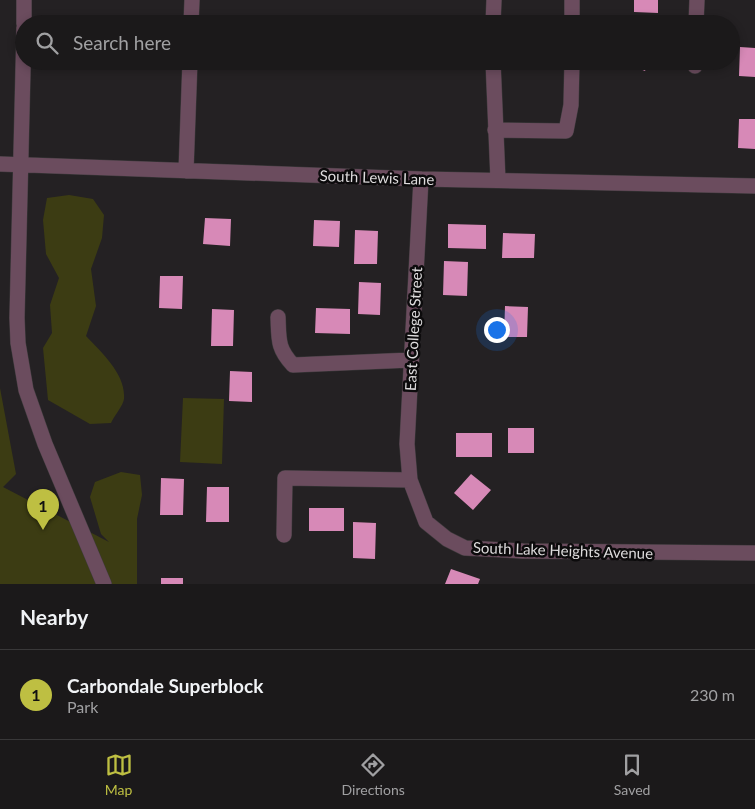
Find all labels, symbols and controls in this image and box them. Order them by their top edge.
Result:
search box [15,15,740,70]
icon: search [33,29,61,57]
text: Search here [73,31,171,54]
street label: South Lewis Lane [319,166,435,188]
street label: East College Street [401,266,425,391]
your location [484,317,510,343]
pin: 1 [27,489,59,530]
street label: South Lake Heights Avenue [473,538,653,562]
text: Nearby [20,604,88,629]
text: Carbondale Superblock [67,674,263,697]
text: 1 [31,685,41,704]
text: 230 m [690,685,735,704]
text: Park [67,697,98,716]
tab: Map [105,751,133,798]
tab: Directions [342,751,405,798]
tab: Saved [614,751,650,798]

